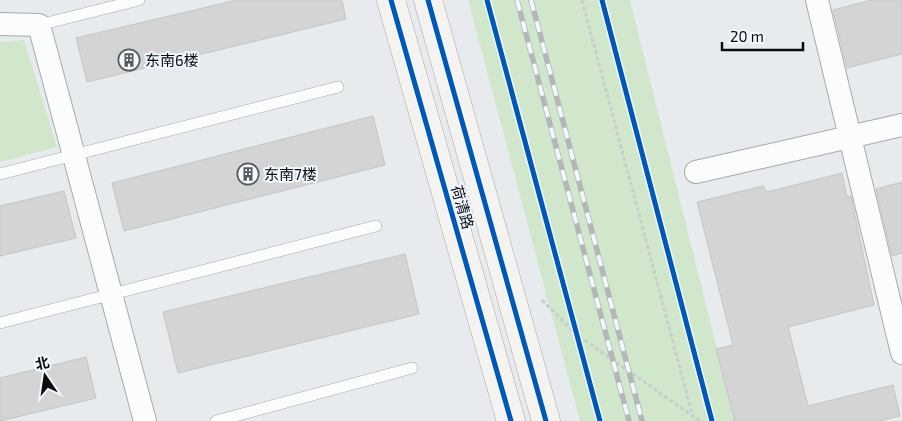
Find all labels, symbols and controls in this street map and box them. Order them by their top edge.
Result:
scale bar [722,20,803,52]
text: 20 m [730,27,764,45]
building icon: 东南6楼 [117,48,141,72]
place label: 东南6楼 [145,51,199,69]
building icon: 东南7楼 [236,162,260,186]
place label: 东南7楼 [264,165,317,183]
street label: 荷清路 [448,183,478,231]
north arrow [20,351,70,401]
text: 北 [33,353,51,373]

